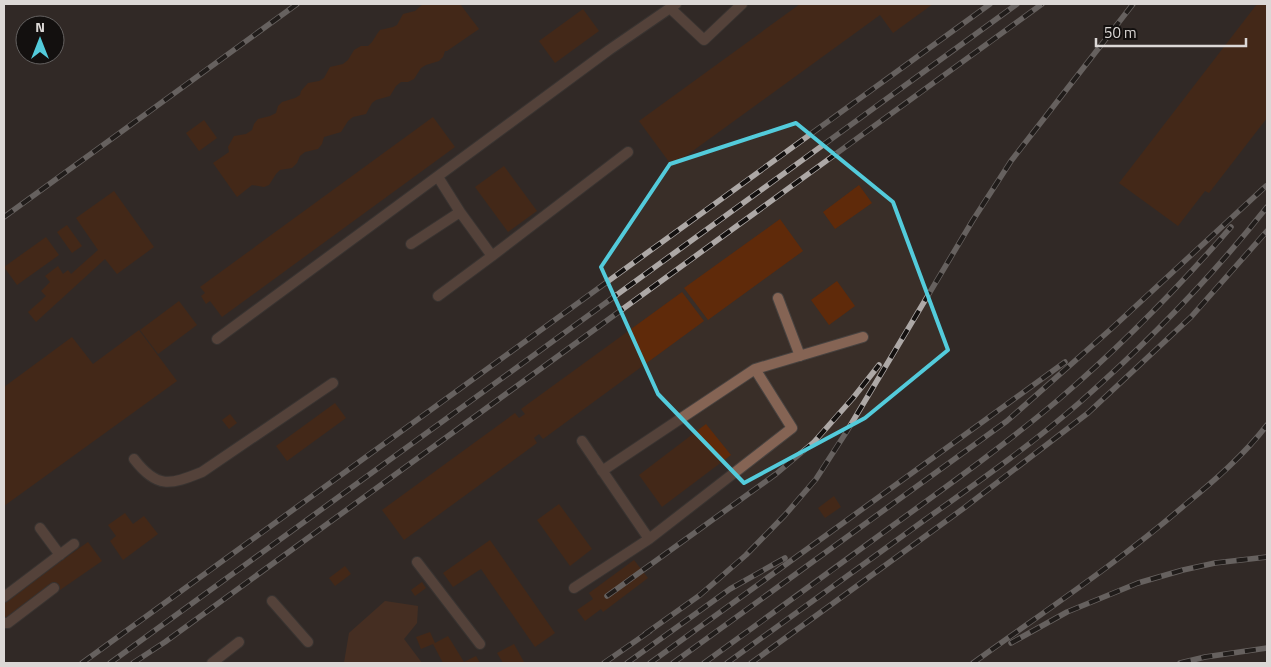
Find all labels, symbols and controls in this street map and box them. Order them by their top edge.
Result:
north arrow [15,15,65,65]
scale bar [1096,15,1246,47]
text: N [35,16,45,37]
text: 50 m [1104,21,1137,44]

